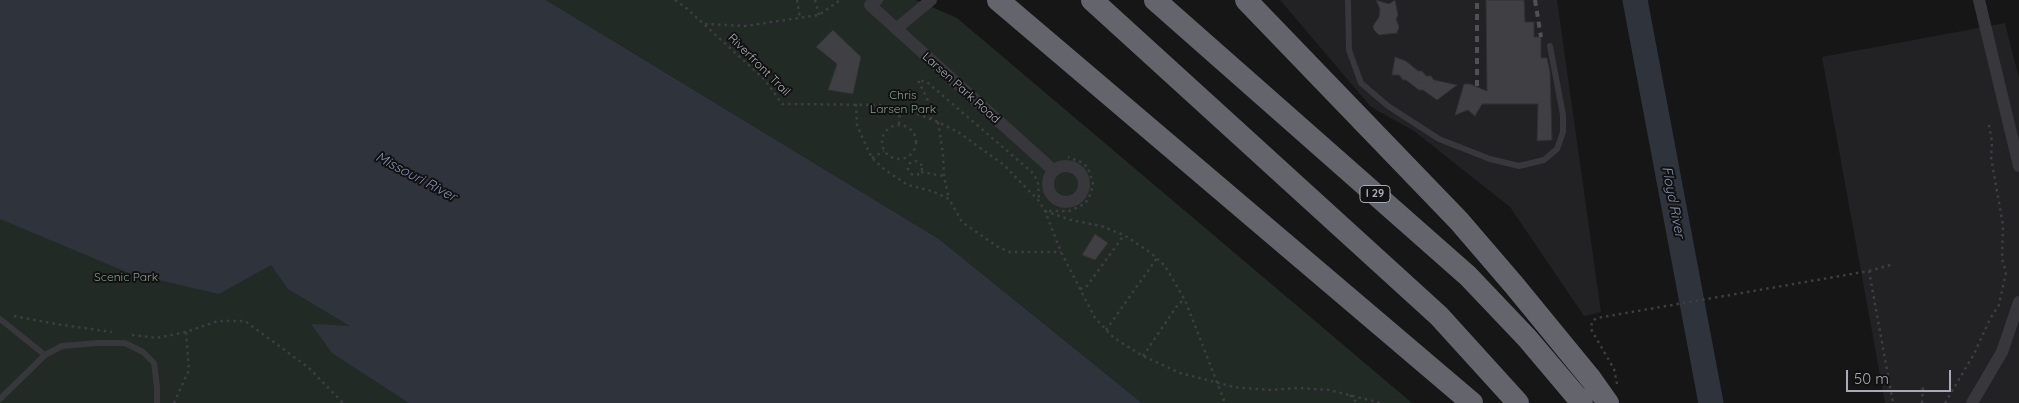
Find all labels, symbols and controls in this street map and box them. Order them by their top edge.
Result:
street label: Riverfront Trail [725,31,793,99]
street label: Larsen Park Road [919,49,1003,127]
park label: Chris Larsen Park [870,88,936,116]
water label: Missouri River [373,149,459,205]
water label: Floyd River [1658,165,1688,239]
road number: I 29 [1360,185,1390,202]
park label: Scenic Park [94,270,158,284]
scale bar [1849,360,1954,392]
text: 50 m [1854,369,1889,388]

